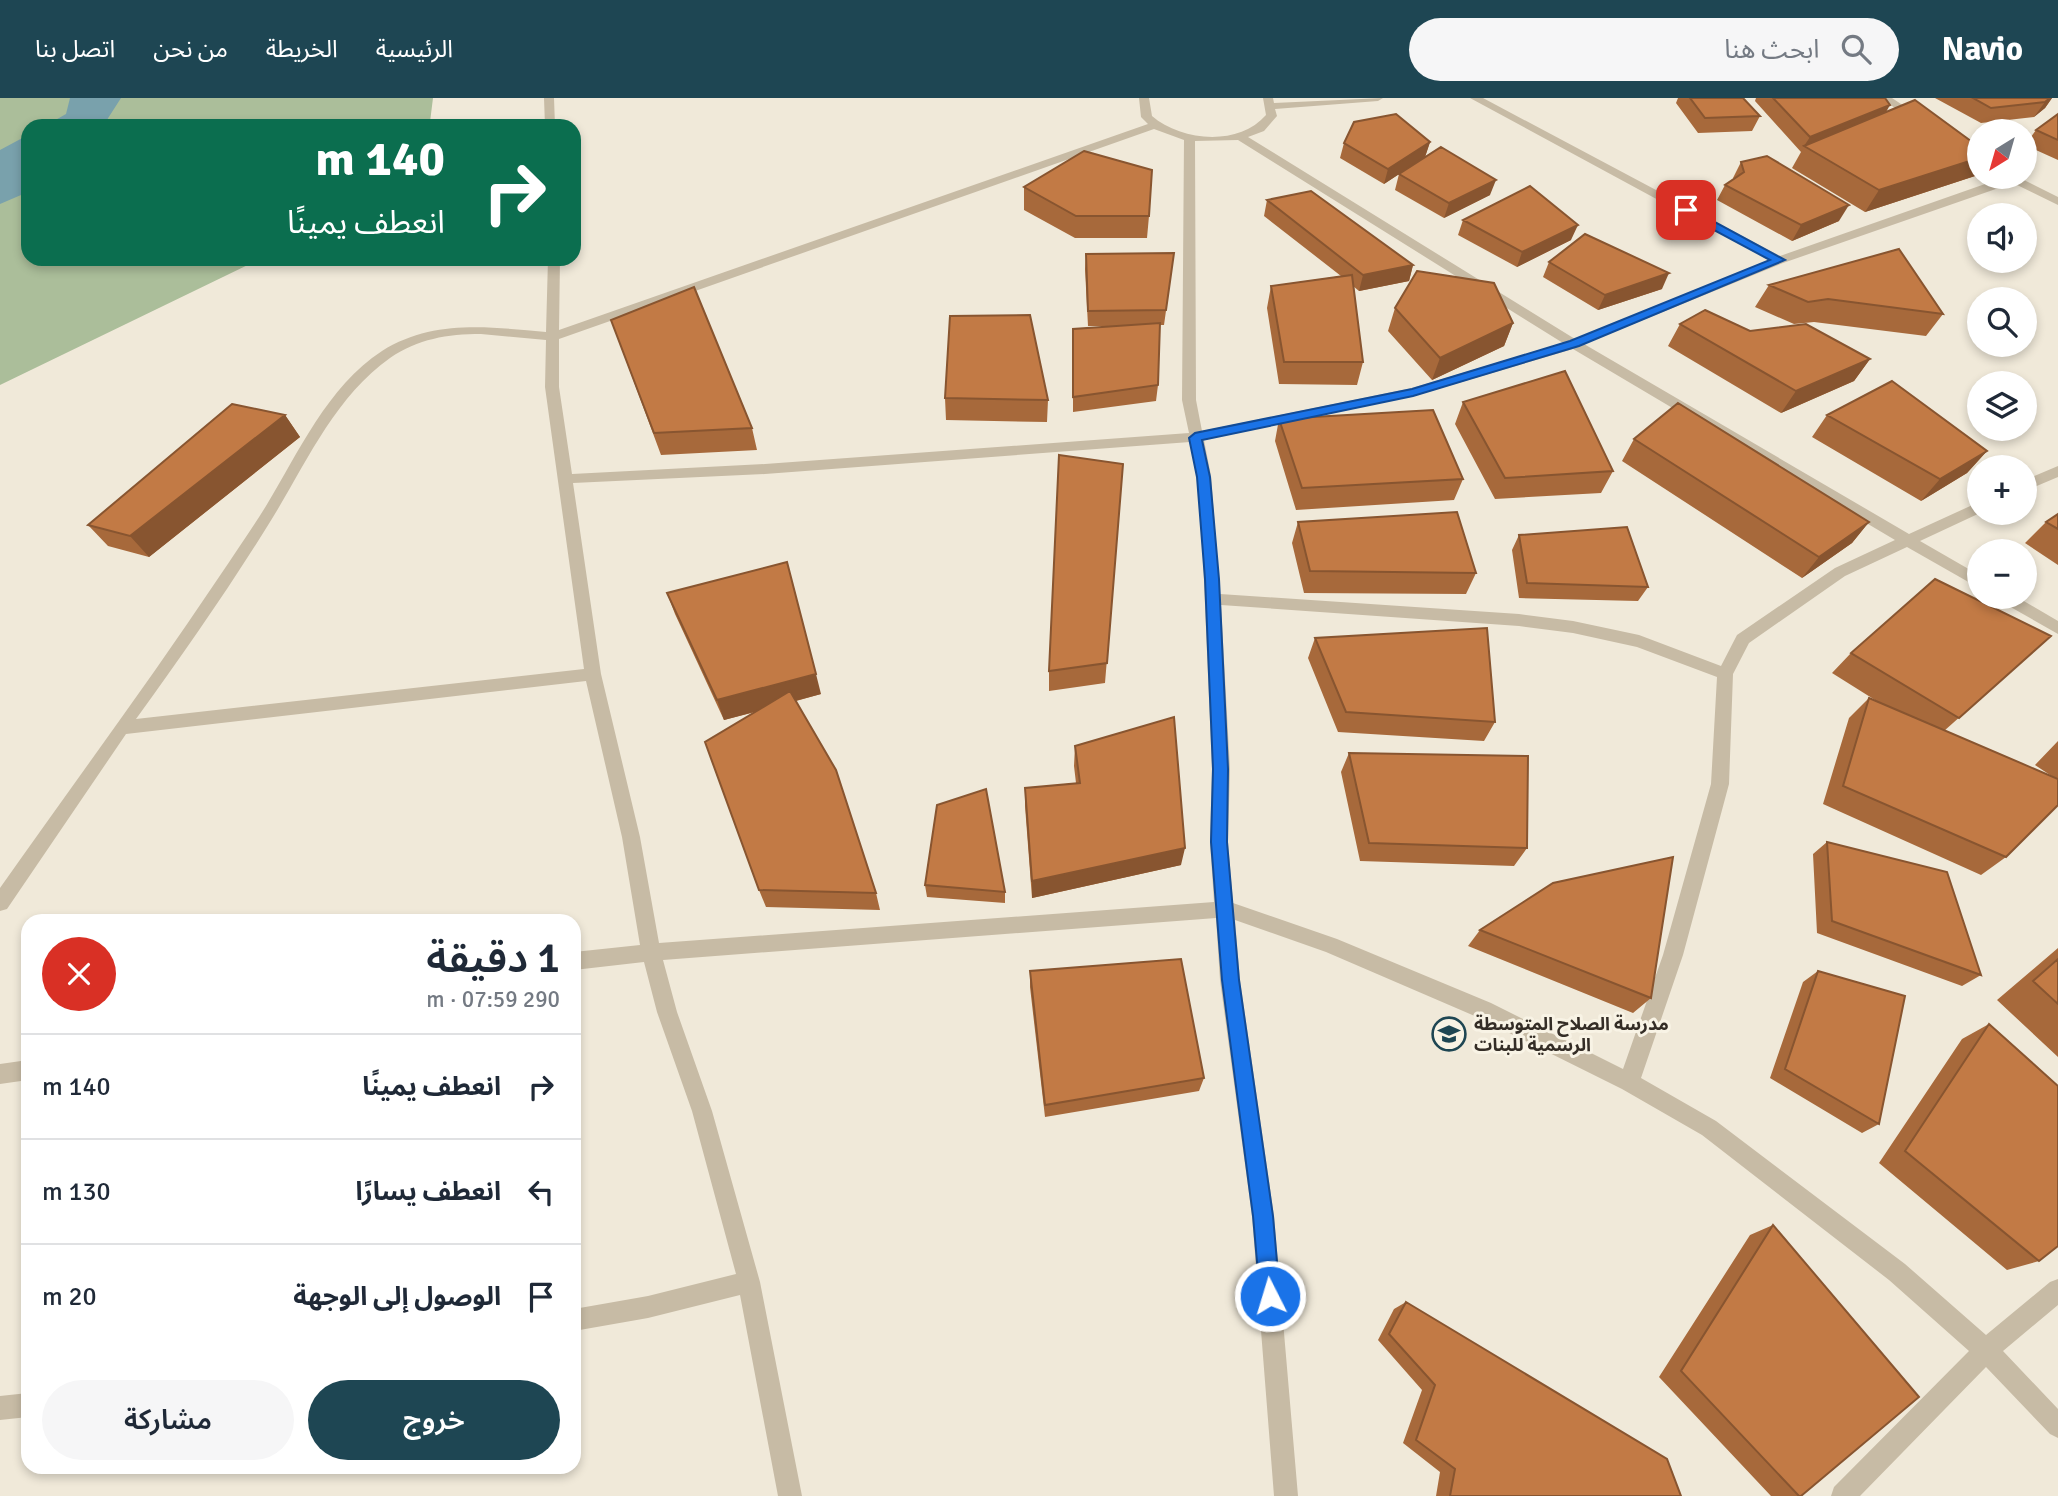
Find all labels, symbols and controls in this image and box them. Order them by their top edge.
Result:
search box [1409,18,1899,81]
text: Navio [1941,29,2023,70]
icon: search [1837,30,1875,68]
text: اتصل بنا [35,34,115,64]
text: من نحن [153,34,228,64]
text: الخريطة [266,34,338,64]
text: الرئيسية [376,34,453,64]
text: ابحث هنا [1724,34,1819,66]
north arrow [1967,119,2037,189]
map controls [1967,119,2037,609]
text: 140 m [315,129,445,189]
icon: right [469,147,560,238]
pin [1656,180,1716,240]
icon: arrive [1667,191,1705,229]
text: انعطف يمينًا [287,203,445,242]
button: sound [1967,203,2037,273]
button: search [1967,287,2037,357]
button: layers [1967,371,2037,441]
button: + [1967,455,2037,525]
button: − [1967,539,2037,609]
text: 1 دقيقة [426,933,560,984]
button: close [42,937,116,1011]
text: 290 m · 07:59 [426,985,560,1014]
place label: مدرسة الصلاح المتوسطة الرسمية للبنات [1474,1013,1669,1056]
school or university icon: مدرسة الصلاح المتوسطة الرسمية للبنات [1430,1015,1468,1053]
icon: right [522,1068,560,1106]
text: 140 m [42,1071,111,1103]
text: انعطف يمينًا [362,1071,501,1103]
icon: left [522,1173,560,1211]
text: 130 m [42,1176,111,1208]
text: انعطف يسارًا [356,1176,501,1208]
position arrow [1233,1259,1307,1333]
icon: arrive [522,1278,560,1316]
text: 20 m [42,1281,97,1313]
text: الوصول إلى الوجهة [293,1281,501,1313]
button: مشاركة [42,1380,294,1460]
button: خروج [308,1380,560,1460]

